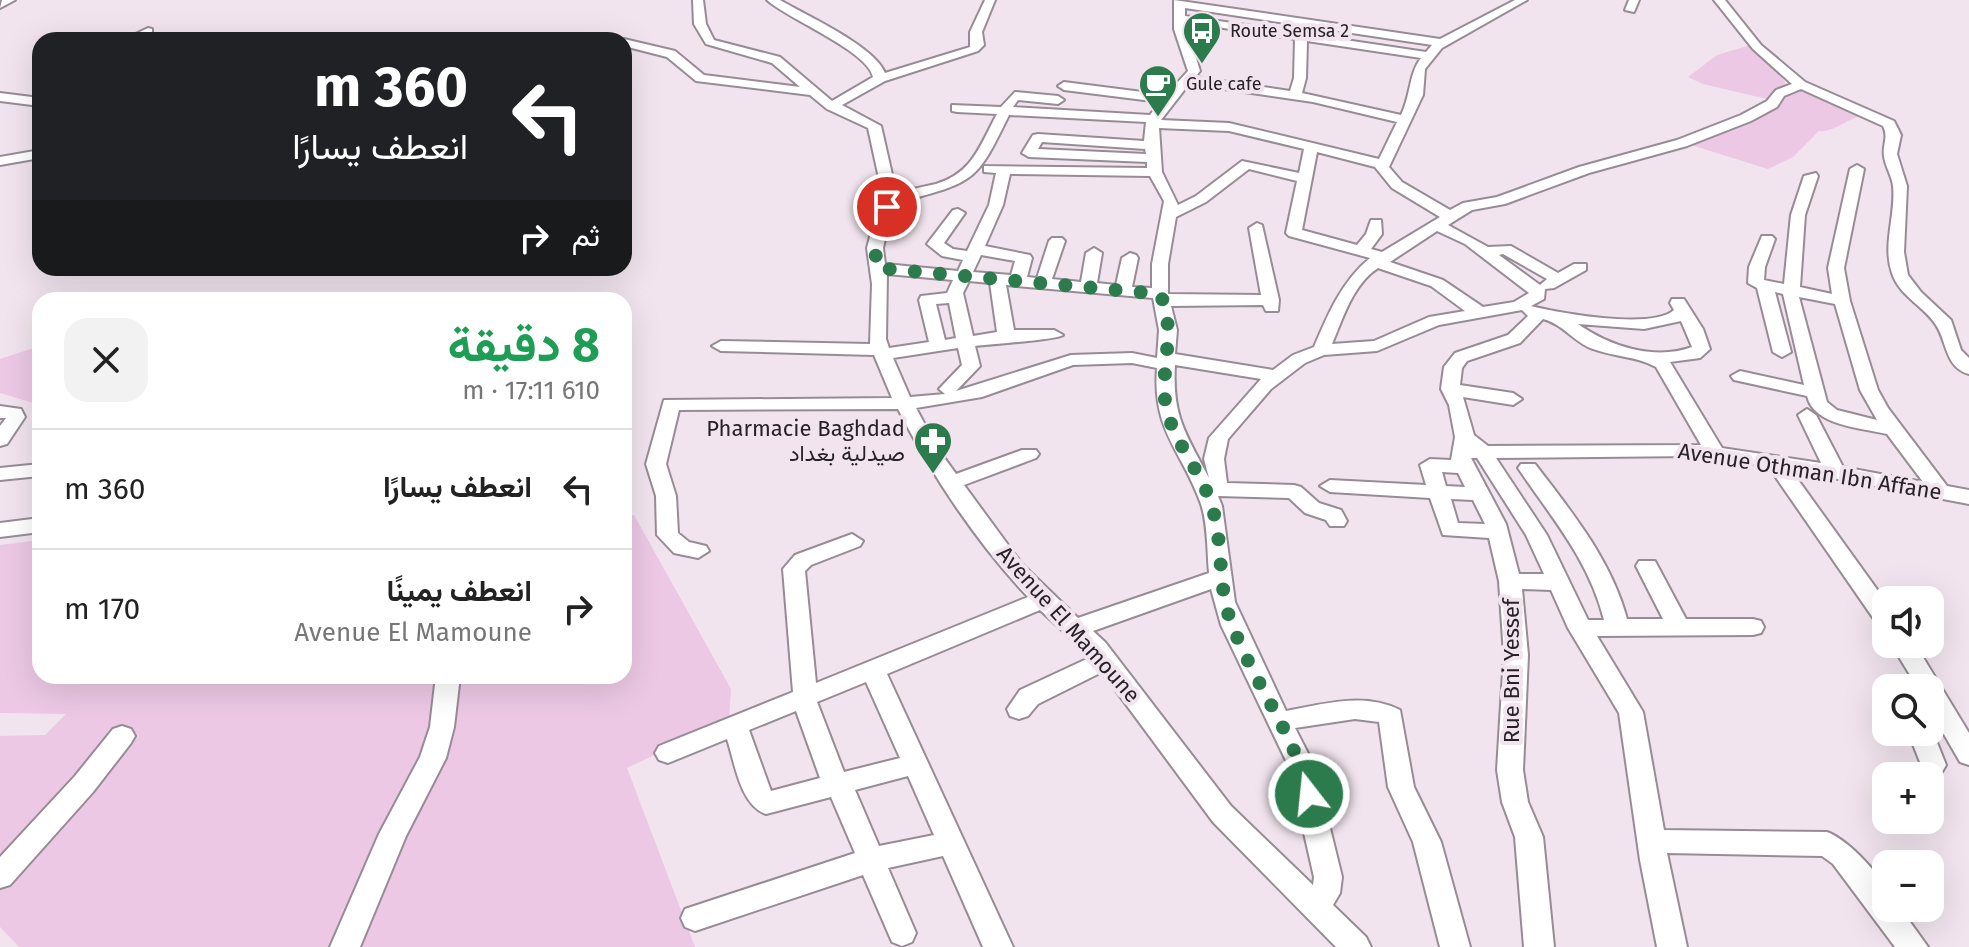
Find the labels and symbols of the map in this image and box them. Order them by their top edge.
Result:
bus stop icon: Route Semsa 2 [1181,10,1223,65]
place label: Route Semsa 2 [1230,20,1349,42]
cafe icon: Gule cafe [1137,63,1179,118]
place label: Gule cafe [1186,73,1261,95]
pin [853,173,921,241]
place label: Pharmacie Baghdad صيدلية بغداد [706,415,905,467]
pharmacy icon: Pharmacie Baghdad صيدلية بغداد [912,420,954,475]
street label: Avenue Othman Ibn Affane [1676,437,1944,506]
street label: Avenue El Mamoune [991,541,1146,708]
street label: Rue Bni Yessef [1498,597,1525,743]
position arrow [1267,752,1351,836]

